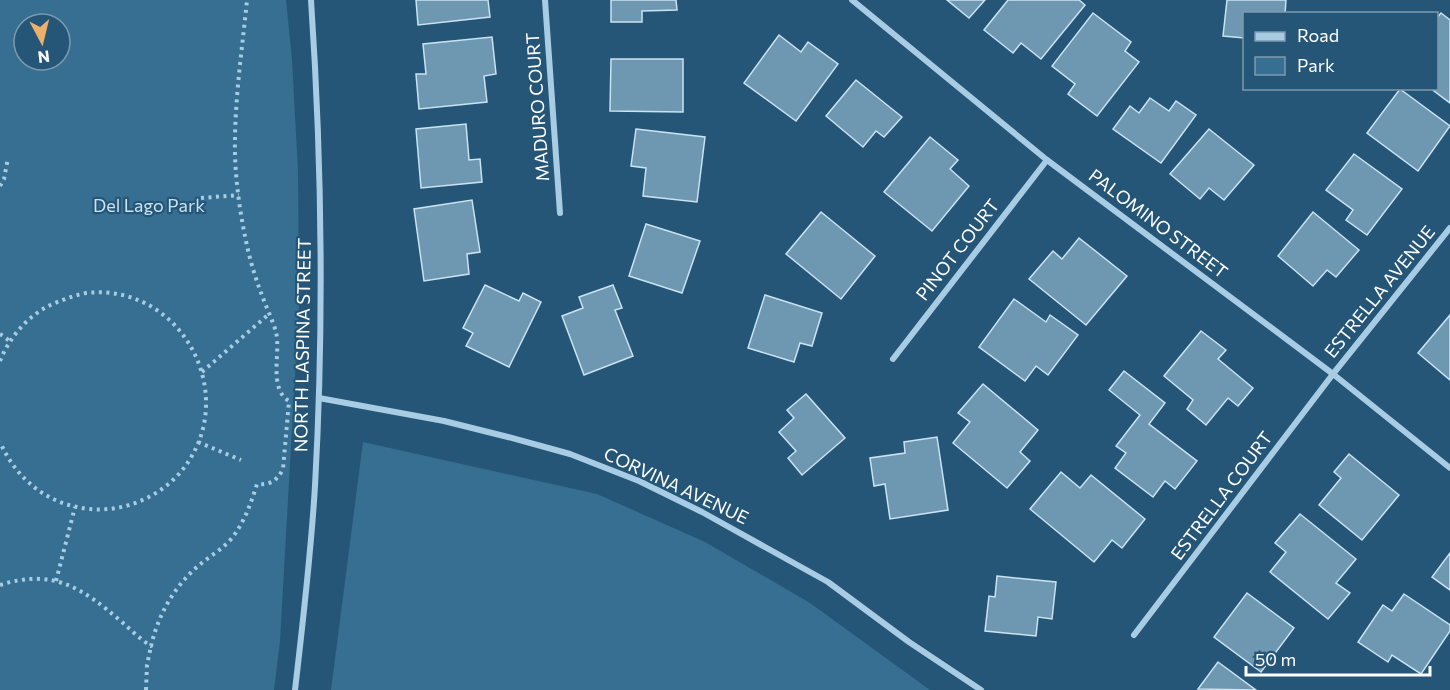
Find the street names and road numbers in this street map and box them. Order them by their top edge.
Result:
street label: MADURO COURT [521,32,553,182]
street label: PALOMINO STREET [1085,164,1232,283]
street label: PINOT COURT [911,194,1004,304]
street label: ESTRELLA AVENUE [1319,221,1439,362]
street label: NORTH LASPINA STREET [289,238,315,452]
street label: ESTRELLA COURT [1166,427,1277,564]
street label: CORVINA AVENUE [601,442,752,528]

